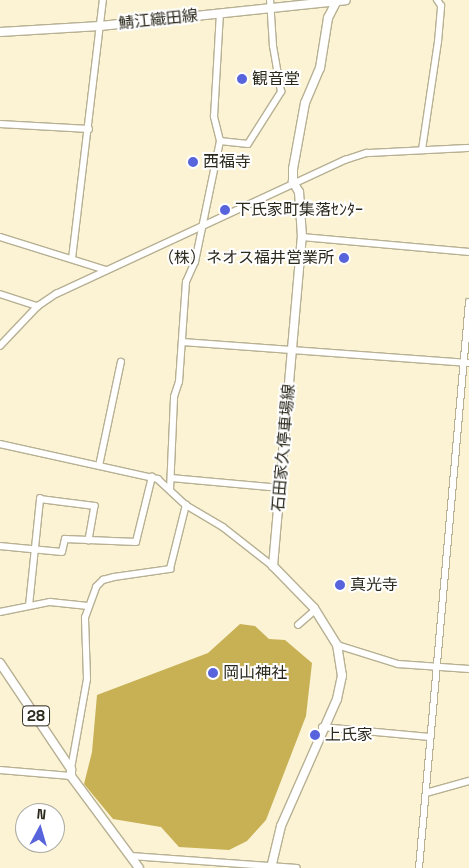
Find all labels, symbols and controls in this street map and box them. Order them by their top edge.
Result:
street label: 鯖江織田線 [117,6,199,34]
place label: 観音堂 [252,69,300,89]
marker: 観音堂 [236,73,248,85]
place label: 西福寺 [203,152,251,172]
marker: 西福寺 [187,156,199,168]
place label: 下氏家町集落ｾﾝﾀｰ [235,200,363,220]
marker: 下氏家町集落ｾﾝﾀｰ [219,204,231,216]
place label: （株）ネオス福井営業所 [158,248,334,268]
marker: （株）ネオス福井営業所 [338,252,350,264]
street label: 石田家久停車場線 [269,383,299,513]
place label: 真光寺 [350,575,398,595]
marker: 真光寺 [334,579,346,591]
place label: 岡山神社 [223,663,287,683]
marker: 岡山神社 [207,667,219,679]
road number: 28 [21,704,51,728]
place label: 上氏家 [325,725,373,745]
marker: 上氏家 [309,729,321,741]
north arrow [15,803,65,853]
text: N [36,805,47,824]

